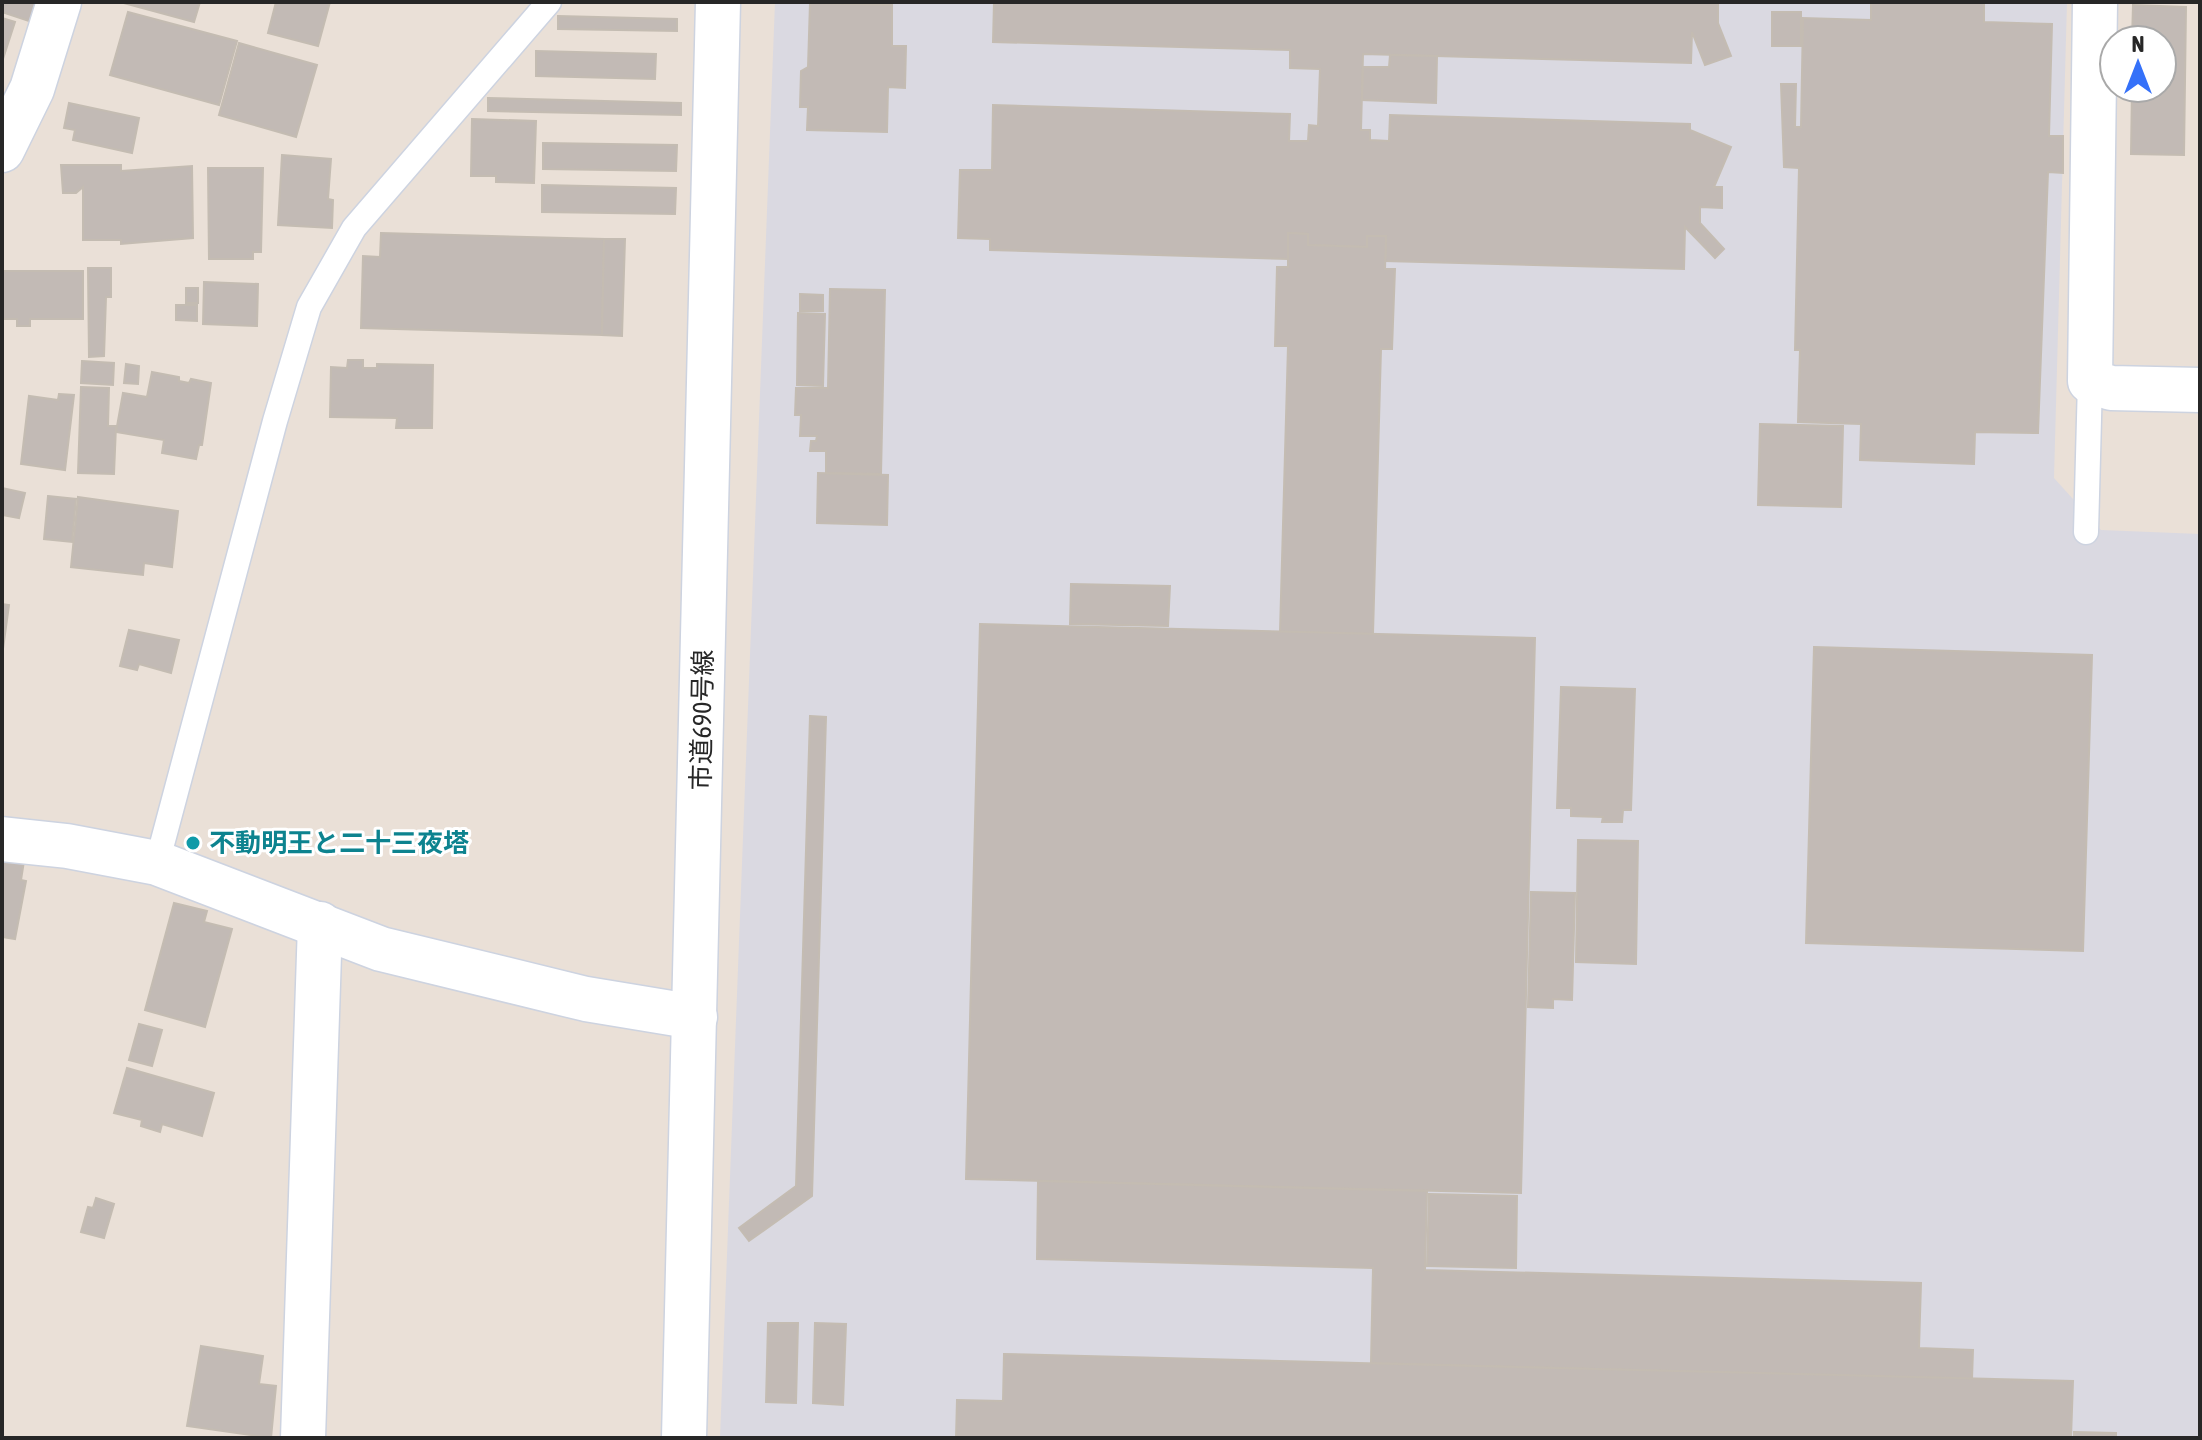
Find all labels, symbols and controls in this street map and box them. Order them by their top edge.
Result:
north arrow [2098,24,2178,104]
text: N [2132,31,2144,57]
street label: 市道690号線 [686,649,718,791]
place label: 不動明王と二十三夜塔 [209,828,469,858]
marker: 不動明王と二十三夜塔 [184,834,202,852]

